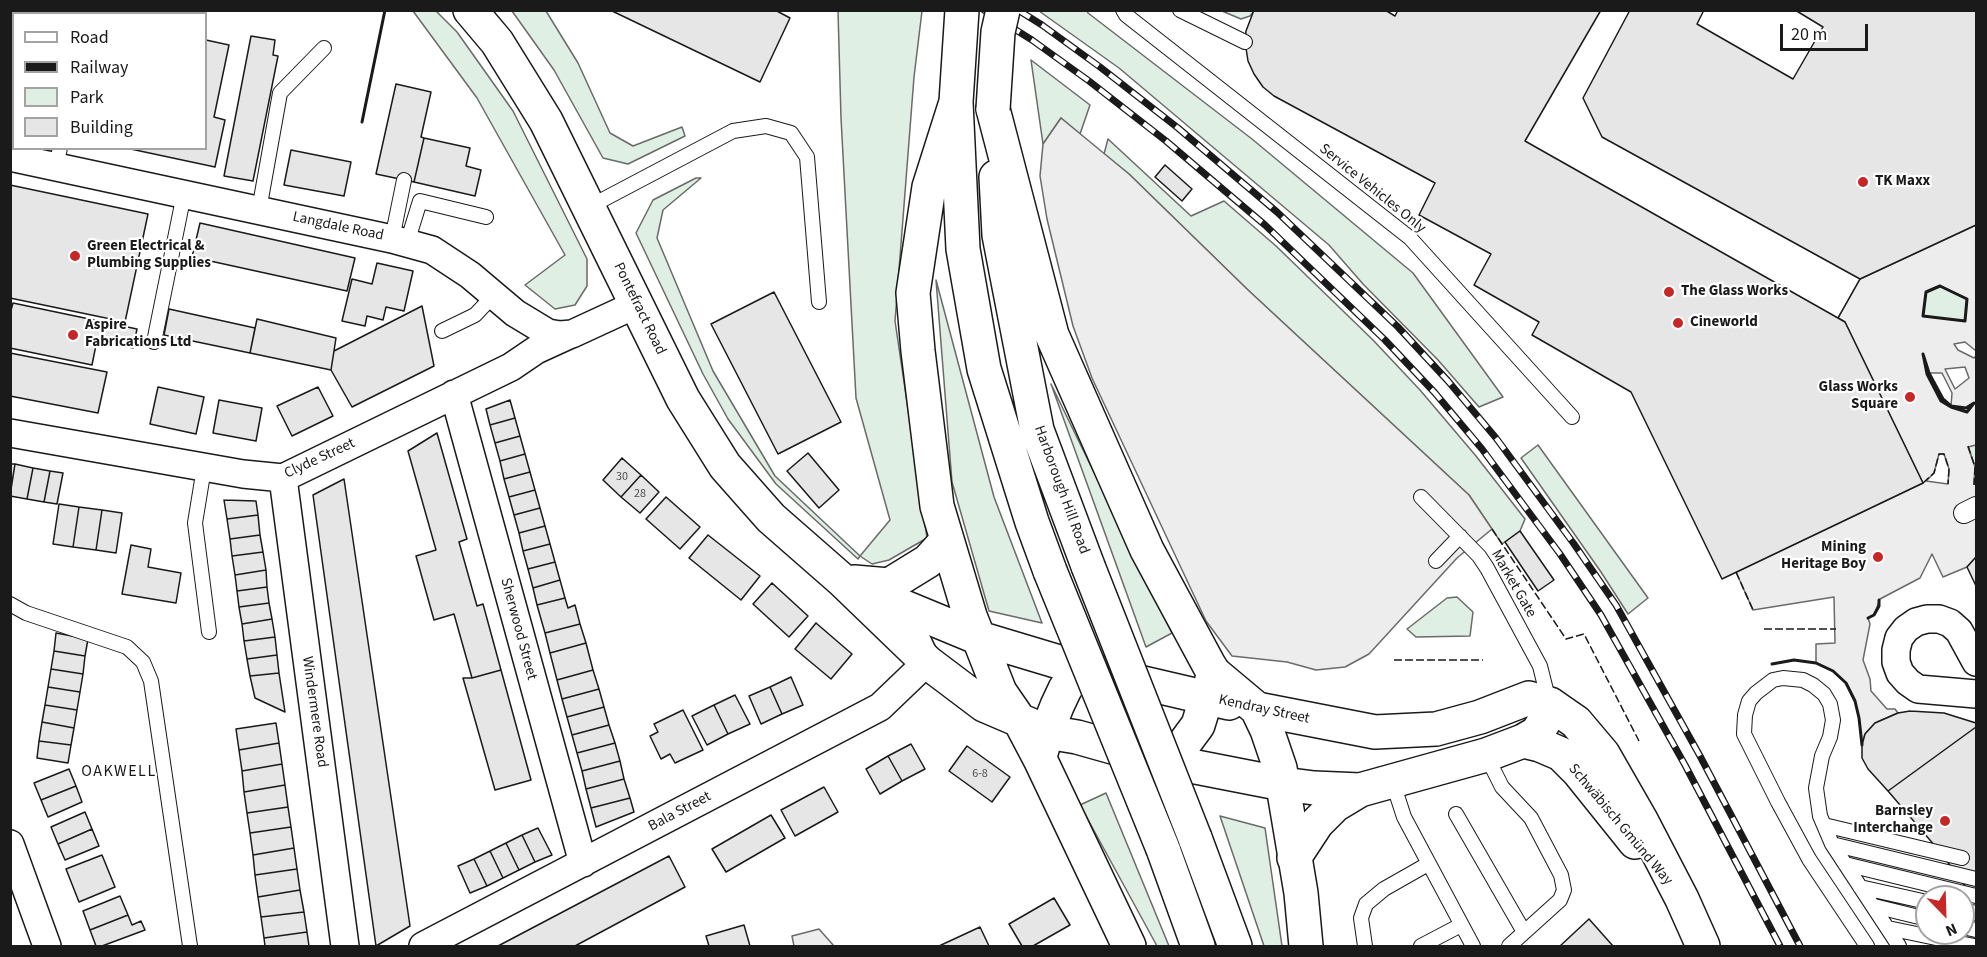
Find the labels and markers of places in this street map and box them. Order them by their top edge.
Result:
place label: TK Maxx [1875,173,1930,191]
marker: TK Maxx [1856,175,1870,189]
place label: Green Electrical & Plumbing Supplies [87,238,211,273]
marker: Green Electrical & Plumbing Supplies [68,249,82,263]
place label: The Glass Works [1681,283,1788,301]
marker: The Glass Works [1662,285,1676,299]
place label: Cineworld [1690,314,1758,332]
marker: Cineworld [1671,316,1685,330]
place label: Aspire Fabrications Ltd [85,317,191,352]
marker: Aspire Fabrications Ltd [66,328,80,342]
place label: Glass Works Square [1819,379,1898,414]
marker: Glass Works Square [1903,390,1917,404]
place label: Mining Heritage Boy [1781,539,1866,574]
marker: Mining Heritage Boy [1871,550,1885,564]
place label: Barnsley Interchange [1853,803,1933,838]
marker: Barnsley Interchange [1938,814,1952,828]

